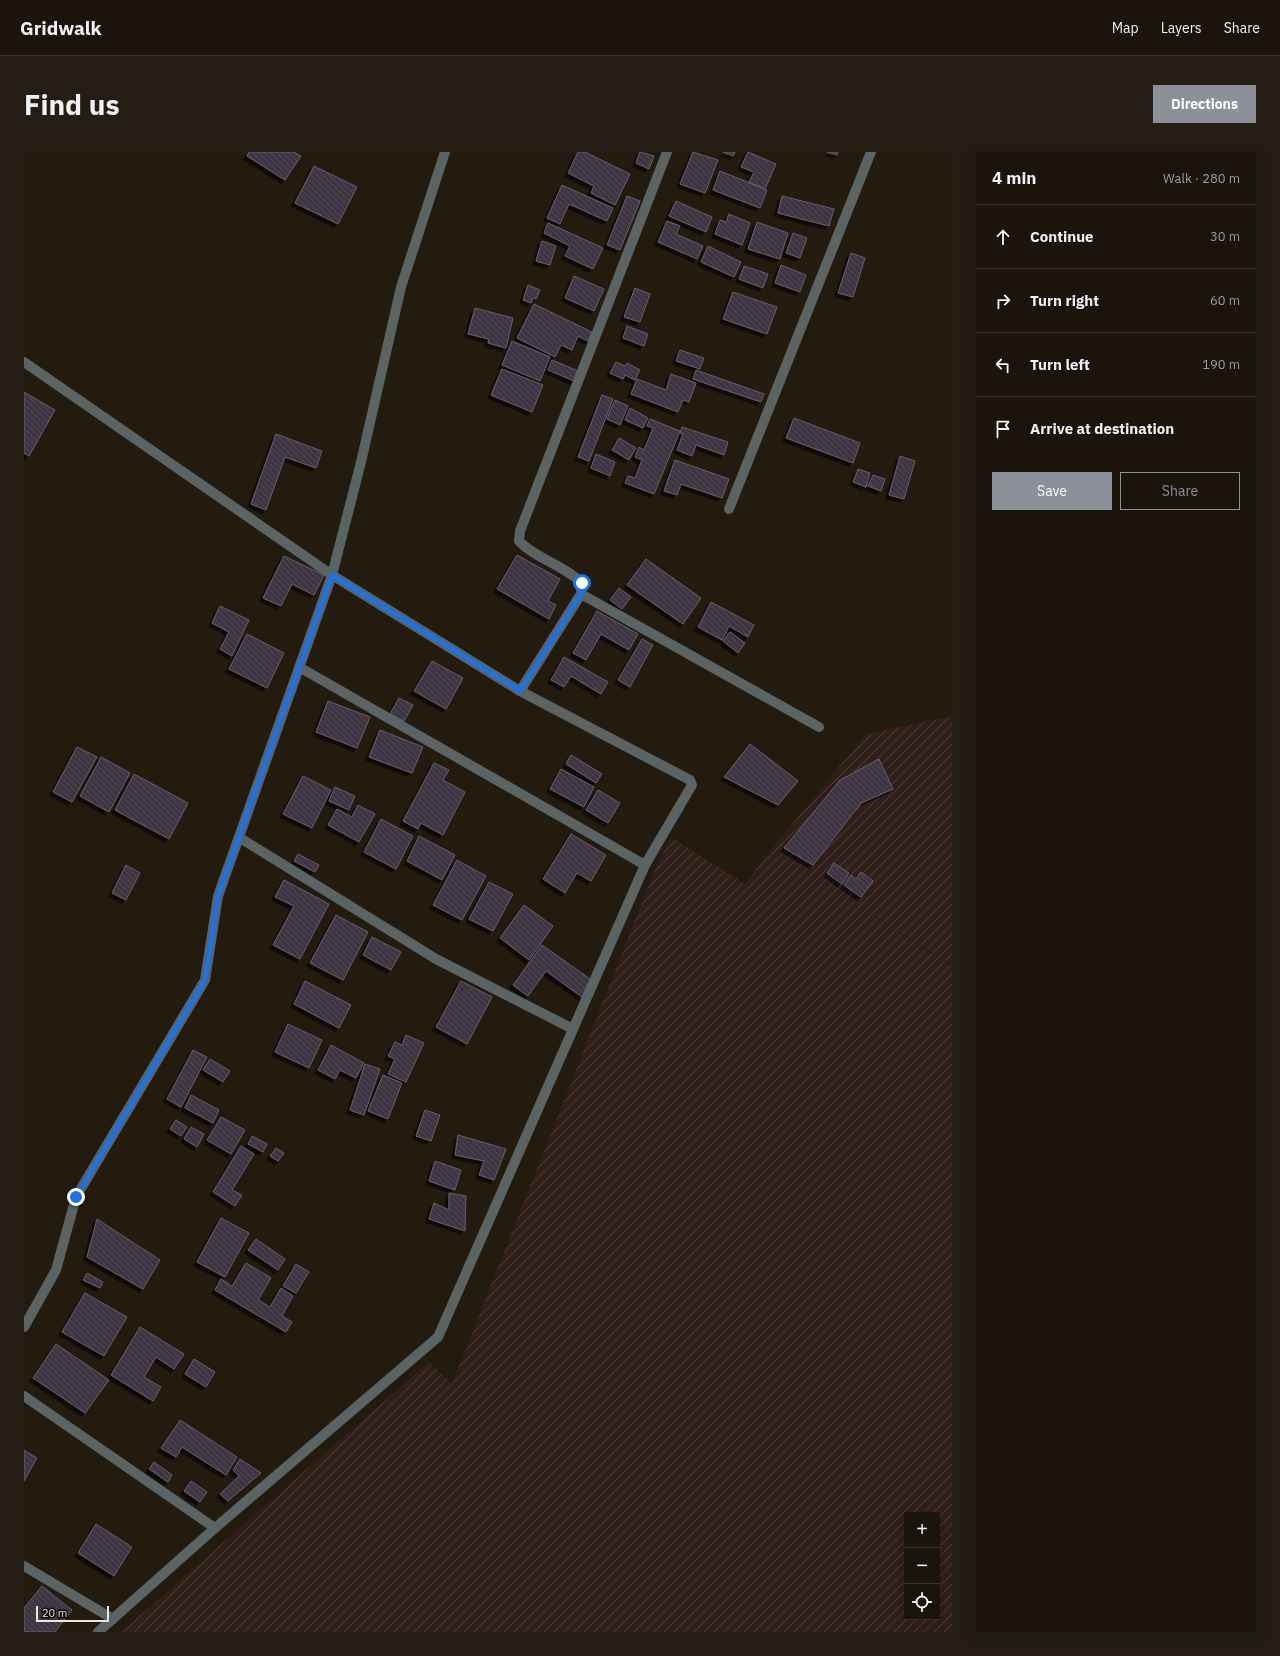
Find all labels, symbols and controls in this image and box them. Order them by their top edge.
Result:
text: Gridwalk [20,16,102,40]
text: Map [1112,19,1139,37]
text: Layers [1161,19,1202,37]
text: Share [1224,19,1260,37]
button: Directions [1153,85,1256,123]
text: Find us [24,86,120,123]
text: 4 min [992,167,1036,189]
text: Walk · 280 m [1163,170,1240,187]
icon: ahead [992,226,1014,248]
text: Continue [1030,227,1094,246]
text: 30 m [1210,228,1240,245]
icon: right [992,290,1014,312]
text: Turn right [1030,291,1099,310]
text: 60 m [1210,292,1240,309]
icon: left [992,354,1014,376]
text: Turn left [1030,355,1090,374]
text: 190 m [1202,356,1240,373]
icon: arrive [992,418,1014,440]
text: Arrive at destination [1030,419,1174,438]
button: Save [992,472,1112,510]
button: Share [1120,472,1240,510]
route start [573,574,591,592]
route end [67,1188,85,1206]
map controls [904,1512,940,1620]
button: + [904,1512,940,1548]
button: − [904,1548,940,1584]
button: locate [904,1584,940,1620]
scale bar [36,1604,109,1623]
text: 20 m [42,1606,67,1620]

